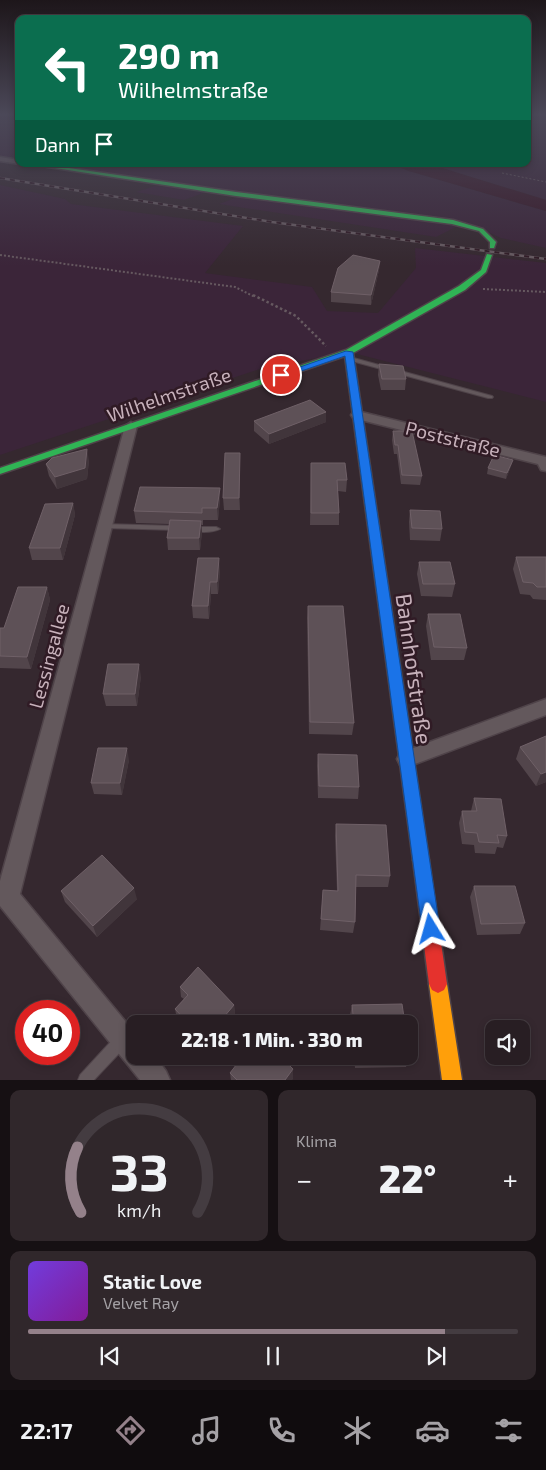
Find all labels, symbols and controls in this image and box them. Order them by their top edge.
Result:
text: 290 m [118,34,219,76]
icon: left [35,35,100,100]
text: Wilhelmstraße [118,76,268,102]
icon: arrive [90,130,118,158]
text: Dann [35,133,80,156]
pin [260,354,302,396]
icon: arrive [267,361,295,389]
street label: Wilhelmstraße [104,363,234,427]
street label: Poststraße [403,416,503,461]
street label: Bahnhofstraße [392,592,438,746]
street label: Lessingallee [23,601,74,711]
position arrow [404,902,456,954]
speed limit sign: 40 [15,1000,80,1065]
map controls [485,1020,530,1065]
button: sound [485,1020,530,1065]
text: 22:18 · 1 Min. · 330 m [181,1028,363,1051]
text: Klima [296,1131,337,1150]
text: 33 [110,1139,168,1201]
text: 22° [379,1155,436,1201]
text: − [296,1162,312,1196]
text: + [503,1162,518,1196]
text: km/h [117,1199,161,1221]
text: Static Love [103,1270,202,1293]
text: Velvet Ray [103,1293,179,1312]
icon: previous [96,1342,124,1370]
icon: pause [259,1342,287,1370]
icon: next [422,1342,450,1370]
icon: directions [113,1413,148,1448]
icon: music [189,1413,224,1448]
icon: phone [264,1413,299,1448]
icon: climate [340,1413,375,1448]
icon: car [415,1413,450,1448]
icon: filters [491,1413,526,1448]
text: 22:17 [20,1417,73,1443]

